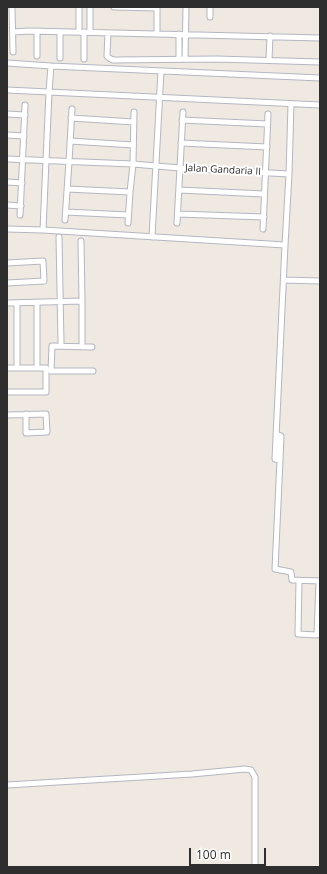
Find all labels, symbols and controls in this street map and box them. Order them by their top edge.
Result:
street label: Jalan Gandaria II [185,162,261,178]
scale bar [191,840,268,866]
text: 100 m [196,846,231,863]

